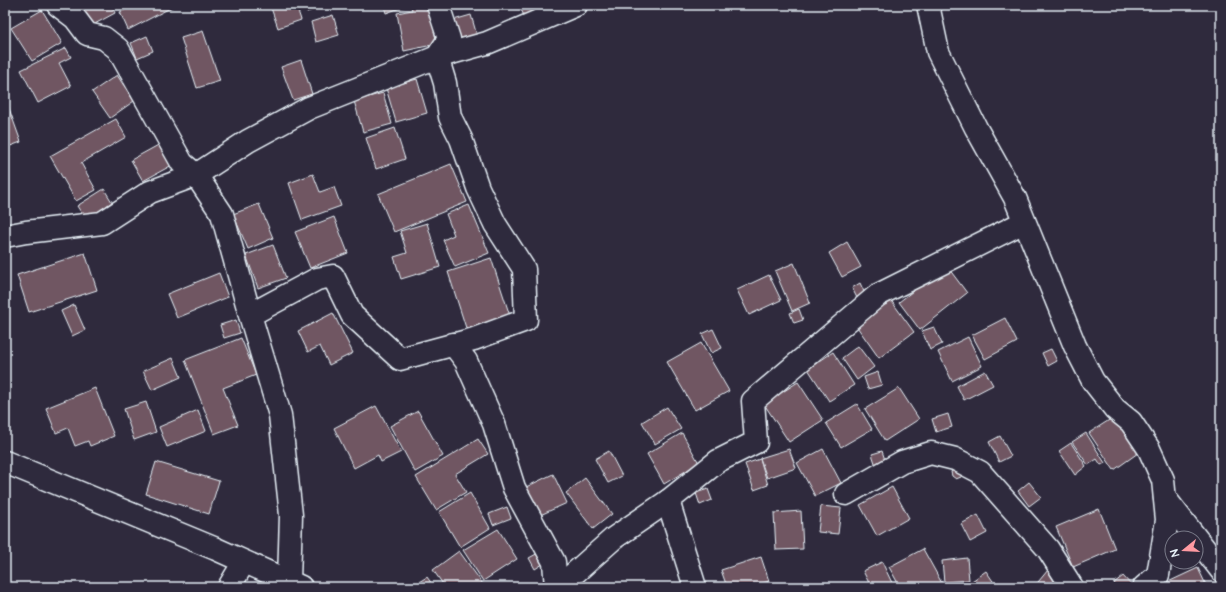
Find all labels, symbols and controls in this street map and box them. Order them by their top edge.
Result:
north arrow [1164,530,1204,570]
text: N [1167,547,1183,559]

